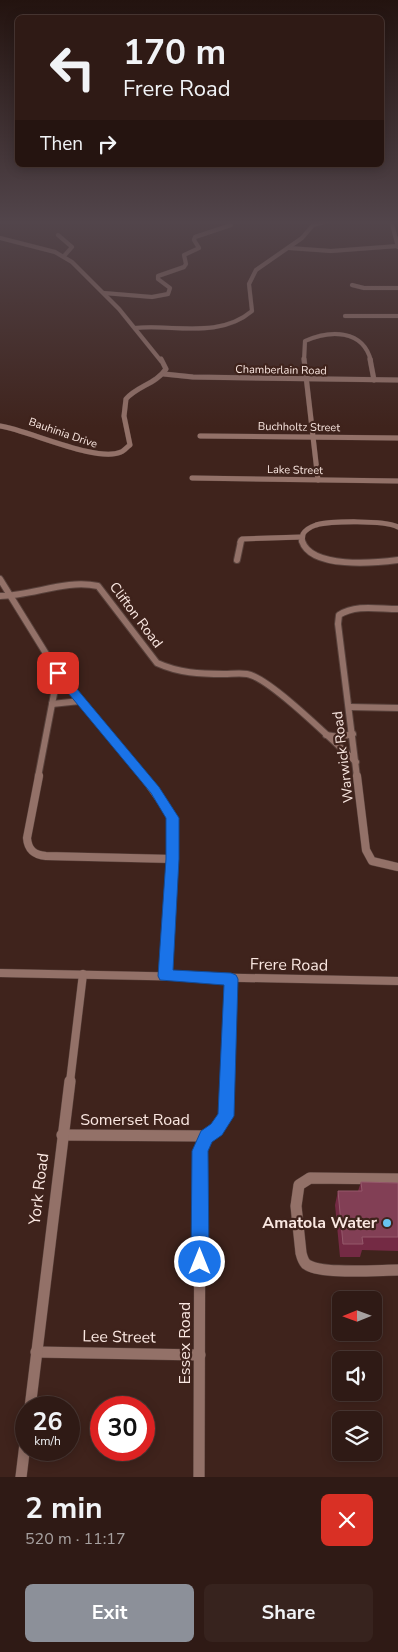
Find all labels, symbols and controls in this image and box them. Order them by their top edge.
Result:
text: 170 m [123,29,226,76]
icon: left [40,35,105,100]
text: Frere Road [123,74,231,104]
icon: right [93,130,121,158]
text: Then [40,131,83,157]
street label: Chamberlain Road [235,362,327,378]
street label: Bauhinia Drive [27,414,100,452]
street label: Buchholtz Street [258,419,340,435]
street label: Lake Street [267,462,323,478]
street label: Clifton Road [105,578,167,652]
pin [37,652,79,694]
icon: arrive [44,659,72,687]
street label: Warwick Road [328,710,358,804]
street label: Frere Road [250,953,328,977]
street label: Somerset Road [80,1109,190,1131]
street label: York Road [24,1152,54,1227]
place label: Amatola Water [262,1212,378,1234]
marker: Amatola Water [381,1217,393,1229]
position arrow [173,1235,225,1287]
north arrow [332,1291,382,1341]
map controls [332,1291,382,1461]
street label: Essex Road [174,1302,196,1384]
street label: Lee Street [82,1325,156,1349]
button: sound [332,1351,382,1401]
speed limit sign: 30 [90,1396,155,1461]
text: 26 [32,1405,63,1439]
button: layers [332,1411,382,1461]
text: km/h [34,1433,61,1449]
text: 2 min [25,1488,103,1529]
button: close [321,1494,373,1546]
text: 520 m · 11:17 [25,1528,126,1550]
button: Exit [25,1584,194,1642]
button: Share [204,1584,373,1642]

